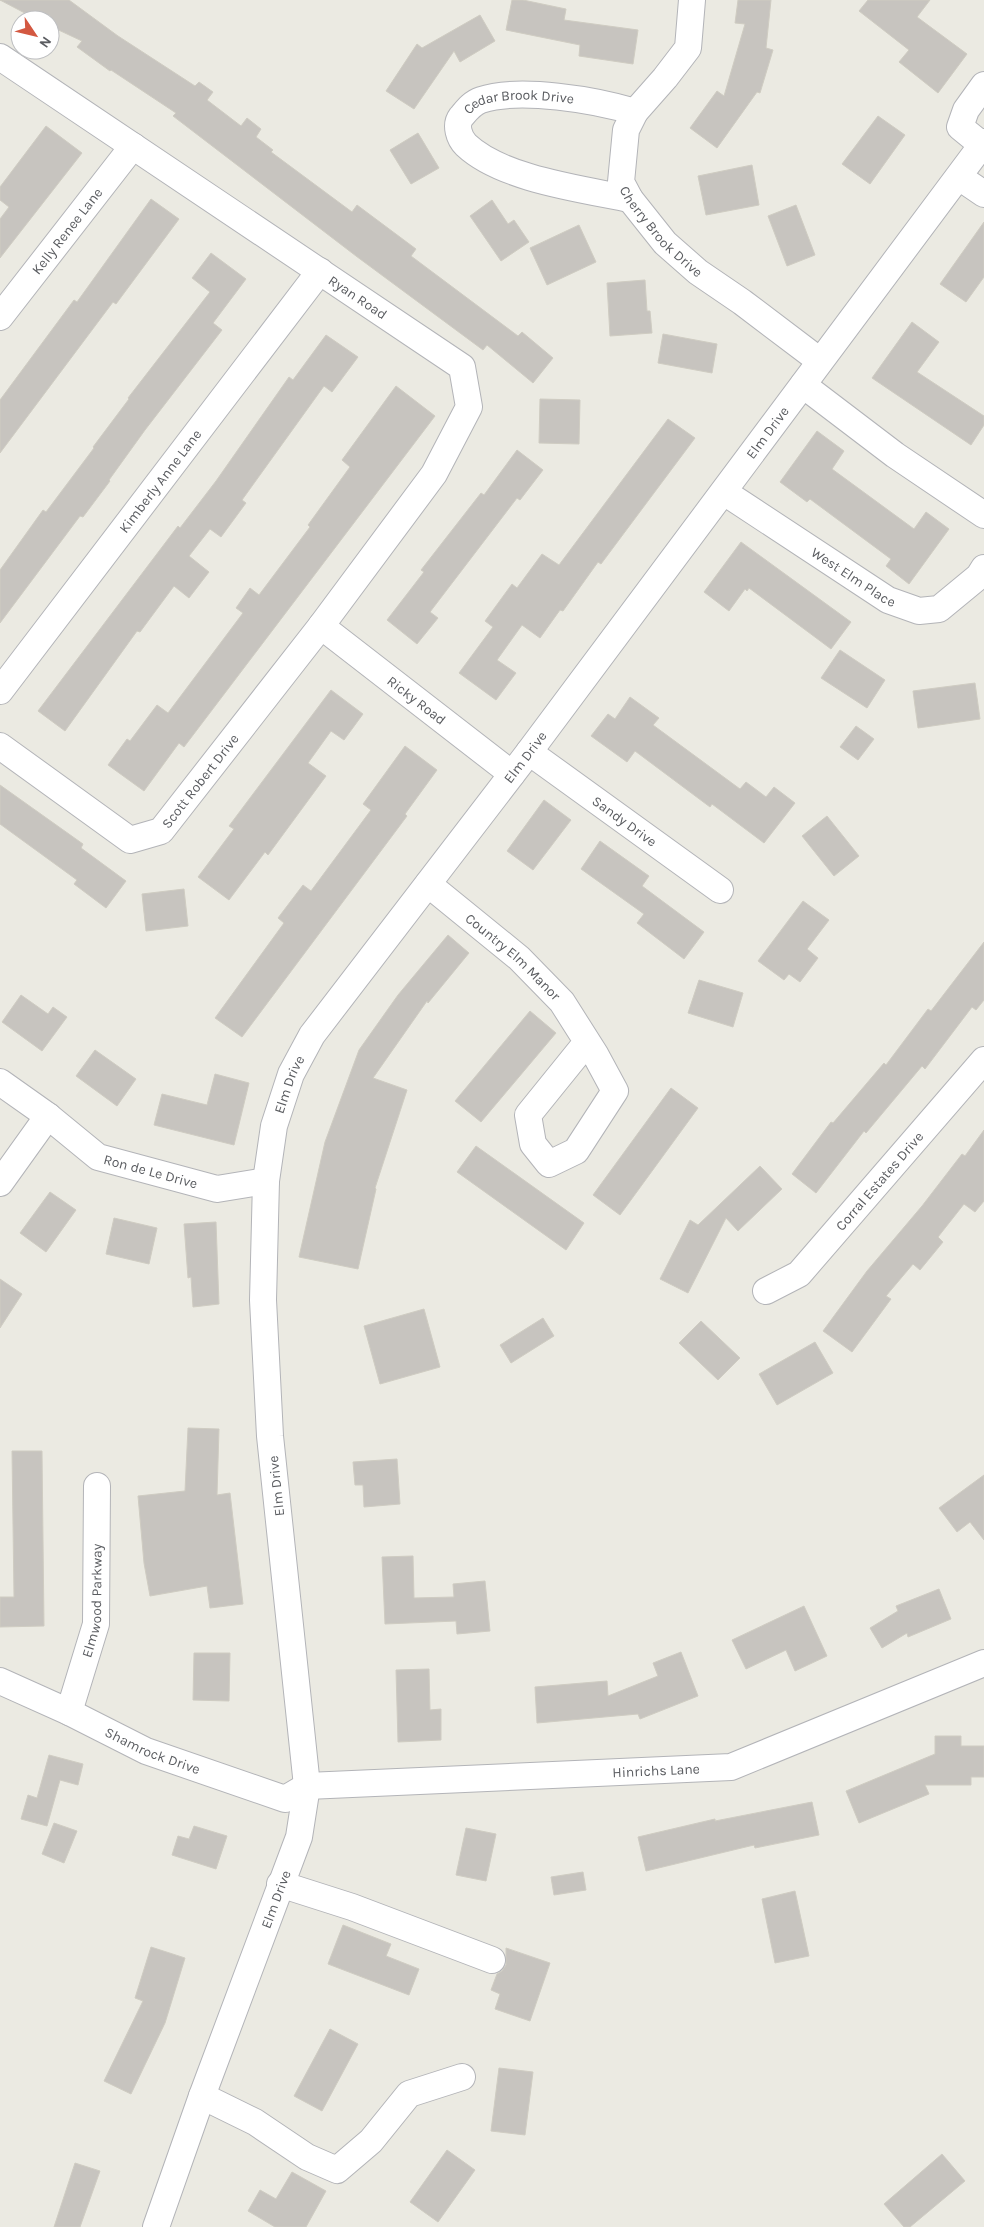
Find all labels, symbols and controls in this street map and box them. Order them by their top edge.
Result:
north arrow [10,10,60,60]
text: N [35,33,55,51]
street label: Cedar Brook Drive [460,87,575,118]
street label: Cherry Brook Drive [616,183,706,281]
street label: Kelly Renee Lane [28,184,106,278]
street label: Ryan Road [325,272,390,323]
street label: Elm Drive [743,403,793,462]
street label: Kimberly Anne Lane [116,426,205,536]
street label: West Elm Place [808,544,898,611]
street label: Ricky Road [384,672,449,729]
street label: Elm Drive [500,728,551,787]
street label: Scott Robert Drive [158,731,243,832]
street label: Sandy Drive [589,792,660,851]
street label: Country Elm Manor [462,910,564,1005]
street label: Elm Drive [271,1053,308,1116]
street label: Corral Estates Drive [832,1128,927,1234]
street label: Ron de Le Drive [102,1151,199,1192]
street label: Elm Drive [265,1455,288,1517]
street label: Elmwood Parkway [78,1543,106,1660]
street label: Shamrock Drive [102,1724,202,1778]
street label: Hinrichs Lane [612,1760,700,1781]
street label: Elm Drive [258,1868,295,1931]

